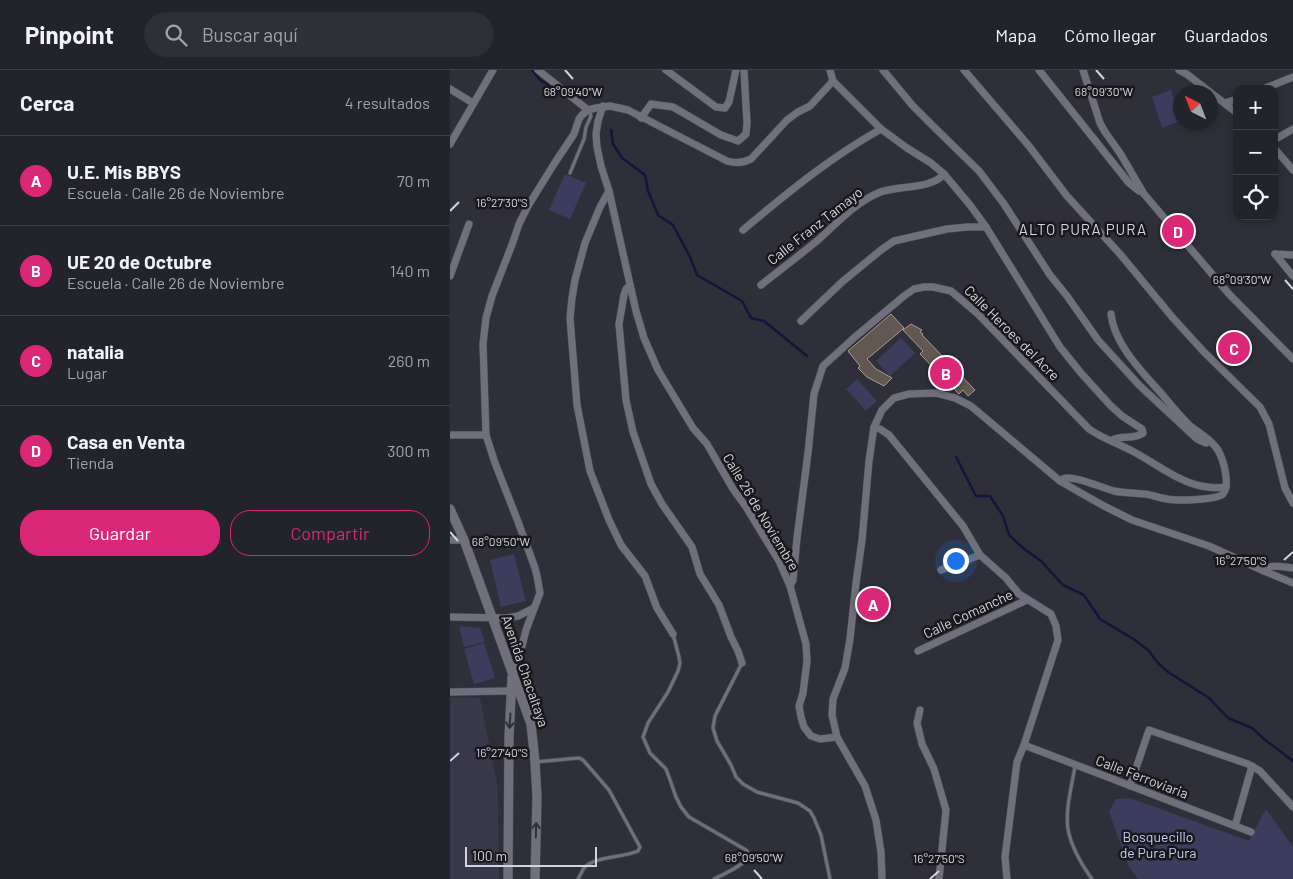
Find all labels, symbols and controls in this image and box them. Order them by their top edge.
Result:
search box [144,12,494,57]
text: Pinpoint [25,20,114,49]
icon: search [162,21,190,49]
text: Buscar aquí [202,23,298,46]
text: Mapa [995,24,1036,46]
text: Cómo llegar [1064,24,1156,46]
text: Guardados [1184,24,1268,46]
text: 68°09'40"W [544,84,603,98]
text: 68°09'30"W [1075,84,1134,98]
north arrow [1173,85,1218,130]
map controls [1233,85,1278,220]
button: + [1233,85,1278,130]
text: Cerca [20,90,74,115]
text: 4 resultados [345,93,430,112]
button: − [1233,130,1278,175]
text: U.E. Mis BBYS [67,160,181,183]
text: A [31,171,41,190]
text: 70 m [397,171,430,190]
button: locate [1233,175,1278,220]
text: Escuela · Calle 26 de Noviembre [67,183,284,202]
street label: Calle Franz Tamayo [764,183,866,268]
text: 16°27'30"S [476,195,528,209]
pin: D [1162,212,1194,250]
district label: ALTO PURA PURA [1019,220,1147,238]
text: UE 20 de Octubre [67,250,212,273]
text: B [31,261,41,280]
text: 140 m [390,261,430,280]
text: 68°09'30"W [1213,272,1272,286]
text: Escuela · Calle 26 de Noviembre [67,273,284,292]
street label: Calle Heroes del Acre [961,282,1063,384]
pin: C [1218,329,1250,367]
text: natalia [67,340,124,363]
text: C [31,351,41,370]
text: 260 m [388,351,430,370]
pin: B [930,354,962,392]
text: Lugar [67,363,107,382]
text: Casa en Venta [67,430,185,453]
text: D [31,441,41,460]
text: 300 m [387,441,430,460]
street label: Calle 26 de Noviembre [720,450,803,573]
text: Tienda [67,453,114,472]
button: Guardar [20,510,220,556]
button: Compartir [230,510,430,556]
text: 68°09'50"W [472,534,531,548]
your location [943,548,969,574]
text: 16°27'50"S [1215,553,1267,567]
pin: A [857,585,889,623]
street label: Calle Comanche [920,585,1015,642]
street label: Avenida Chacaltaya [498,613,553,729]
one-way arrow [505,712,514,728]
text: 16°27'40"S [476,745,528,759]
street label: Calle Ferroviaria [1093,751,1191,802]
one-way arrow [531,823,541,839]
park label: Bosquecillo de Pura Pura [1120,828,1196,861]
scale bar [465,844,598,867]
text: 100 m [472,847,507,864]
text: 68°09'50"W [725,850,784,864]
text: 16°27'50"S [913,851,965,865]

